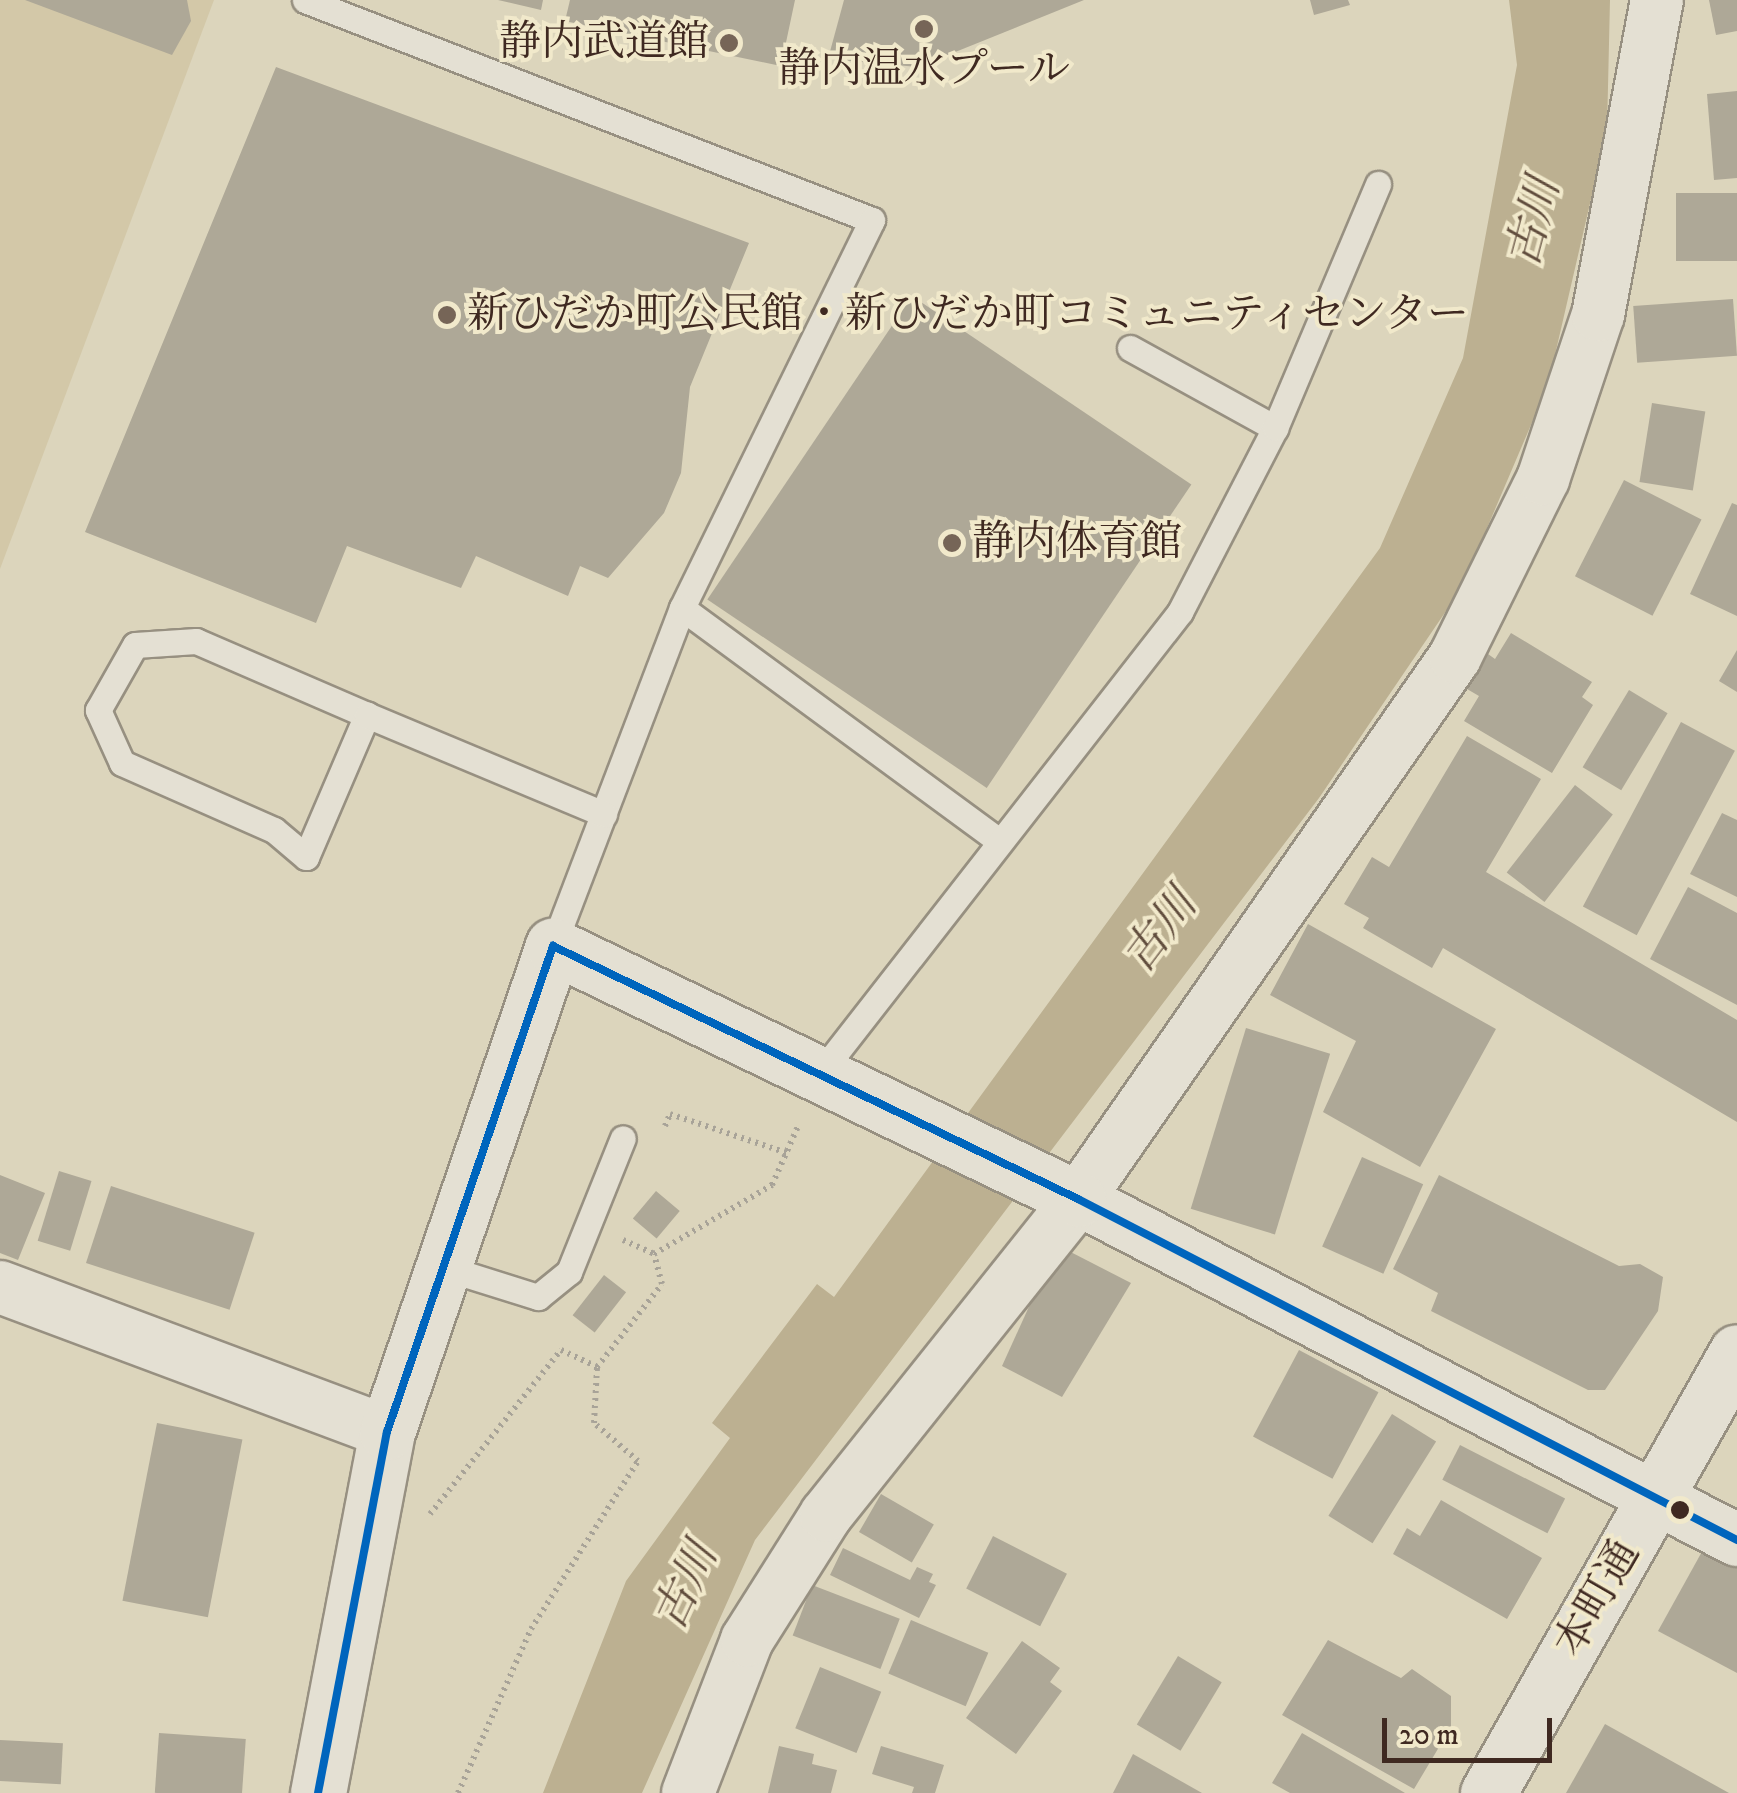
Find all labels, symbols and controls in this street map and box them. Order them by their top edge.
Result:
place label: 静内武道館 [499,18,709,68]
marker: 静内温水プール [913,18,935,40]
marker: 静内武道館 [718,32,740,54]
place label: 静内温水プール [778,45,1070,95]
water label: 古川 [1497,173,1573,273]
place label: 新ひだか町公民館・新ひだか町コミュニティセンター [467,290,1475,340]
marker: 新ひだか町公民館・新ひだか町コミュニティセンター [436,304,458,326]
place label: 静内体育館 [972,518,1182,568]
marker: 静内体育館 [941,532,963,554]
water label: 古川 [1112,880,1210,984]
unlabelled marker [1670,1500,1690,1520]
street label: 本町通 [1545,1532,1651,1666]
water label: 古川 [644,1535,730,1639]
scale bar [1387,1698,1557,1760]
text: 20 m [1399,1717,1459,1754]

